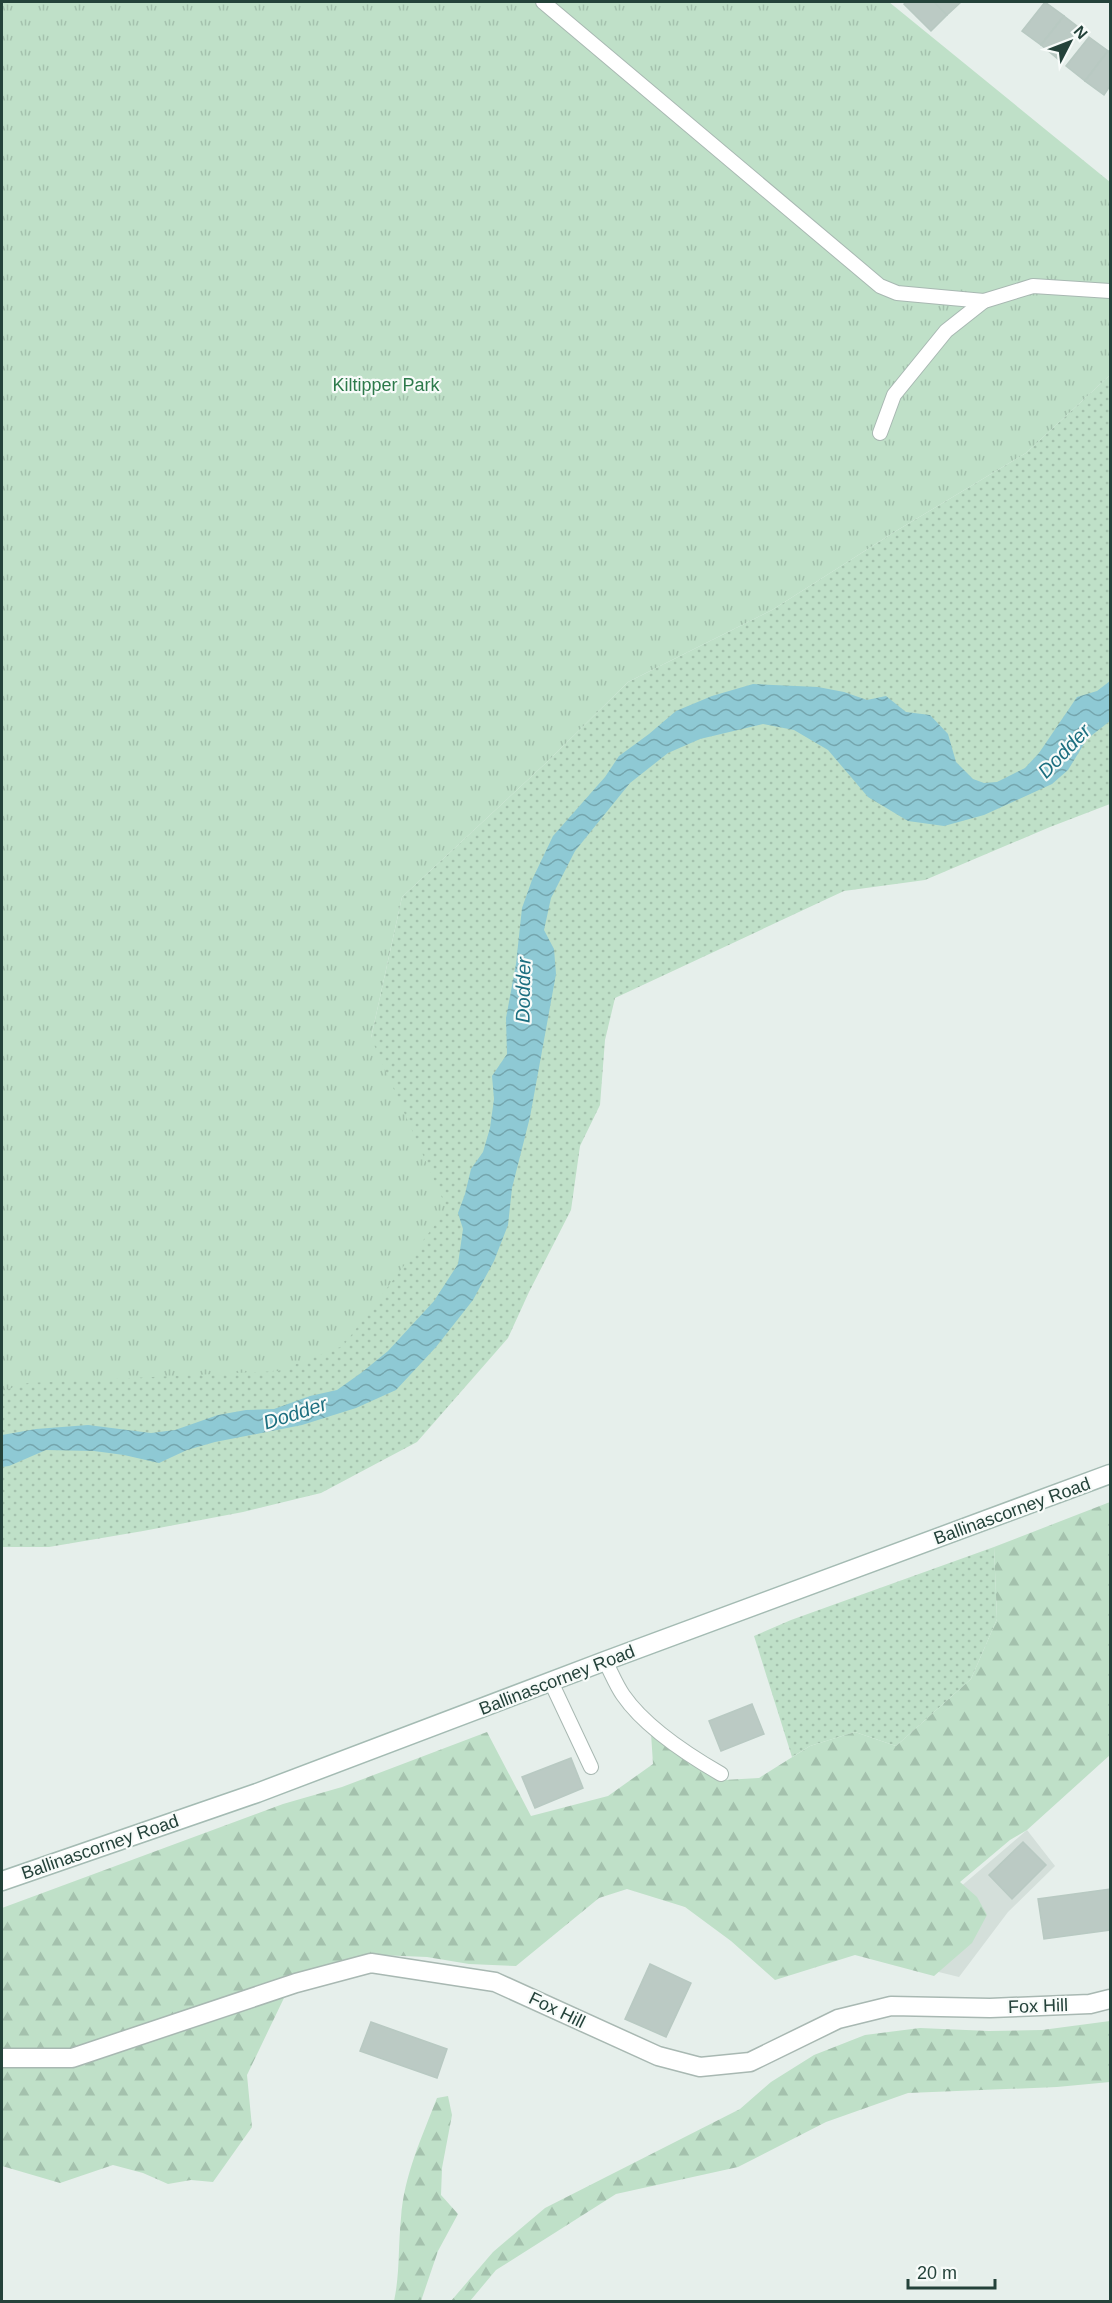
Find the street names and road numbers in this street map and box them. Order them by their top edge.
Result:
street label: Ballinascorney Road [931,1473,1093,1549]
street label: Ballinascorney Road [476,1641,638,1719]
street label: Ballinascorney Road [19,1811,181,1883]
street label: Fox Hill [526,1988,588,2032]
street label: Fox Hill [1008,1995,1068,2017]

